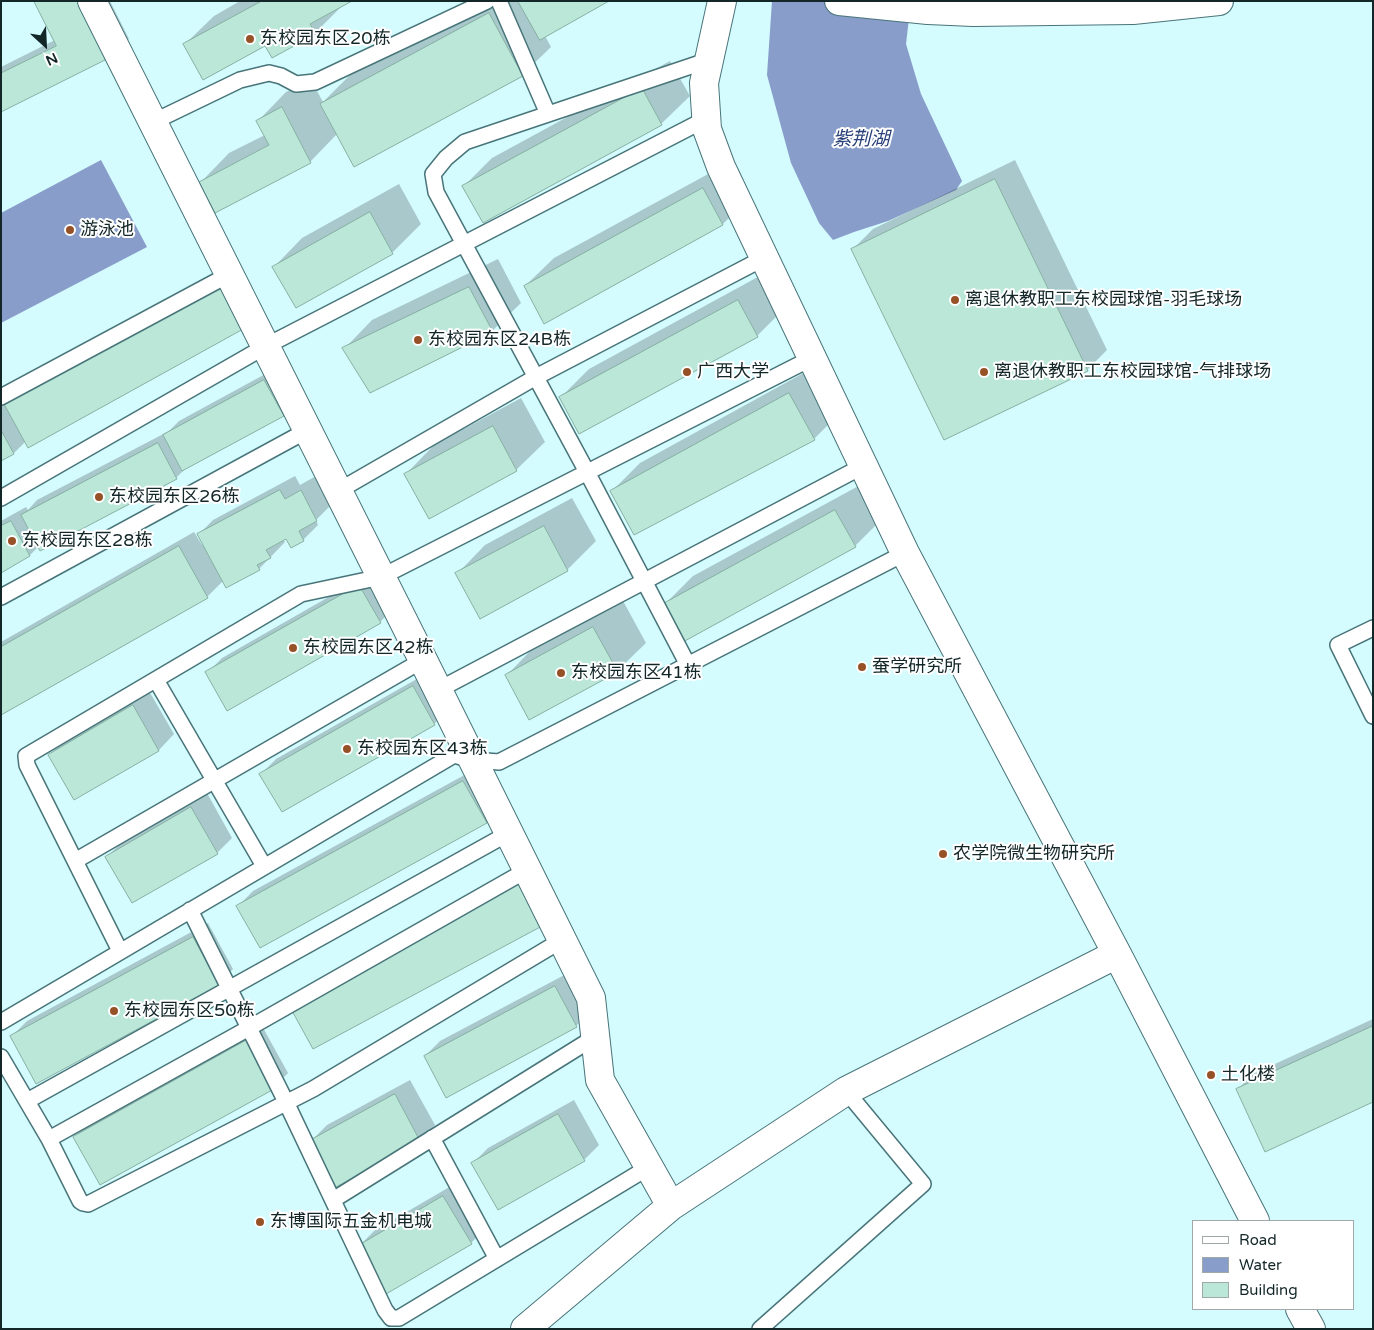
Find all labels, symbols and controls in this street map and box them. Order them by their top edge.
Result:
north arrow [20,20,70,70]
place label: 东校园东区20栋 [260,28,391,50]
marker: 东校园东区20栋 [244,33,256,45]
text: N [43,49,60,69]
water label: 紫荆湖 [833,129,889,151]
place label: 游泳池 [80,219,134,241]
marker: 游泳池 [64,224,76,236]
place label: 离退休教职工东校园球馆-羽毛球场 [965,289,1242,311]
marker: 离退休教职工东校园球馆-羽毛球场 [949,294,961,306]
place label: 东校园东区24B栋 [428,329,571,351]
marker: 东校园东区24B栋 [412,334,424,346]
place label: 广西大学 [697,361,769,383]
place label: 离退休教职工东校园球馆-气排球场 [994,361,1271,383]
marker: 广西大学 [681,366,693,378]
marker: 离退休教职工东校园球馆-气排球场 [978,366,990,378]
place label: 东校园东区26栋 [109,486,240,508]
marker: 东校园东区26栋 [93,491,105,503]
place label: 东校园东区28栋 [22,530,153,552]
marker: 东校园东区28栋 [6,535,18,547]
place label: 东校园东区42栋 [303,637,434,659]
marker: 东校园东区42栋 [287,642,299,654]
place label: 蚕学研究所 [872,656,962,678]
marker: 蚕学研究所 [856,661,868,673]
place label: 东校园东区41栋 [571,662,702,684]
marker: 东校园东区41栋 [555,667,567,679]
place label: 东校园东区43栋 [357,738,488,760]
marker: 东校园东区43栋 [341,743,353,755]
place label: 农学院微生物研究所 [953,843,1115,865]
marker: 农学院微生物研究所 [937,848,949,860]
place label: 东校园东区50栋 [124,1000,255,1022]
marker: 东校园东区50栋 [108,1005,120,1017]
place label: 土化楼 [1221,1064,1275,1086]
marker: 土化楼 [1205,1069,1217,1081]
place label: 东博国际五金机电城 [270,1211,432,1233]
marker: 东博国际五金机电城 [254,1216,266,1228]
legend [1192,1220,1354,1310]
text: Road [1239,1231,1277,1249]
text: Water [1239,1256,1282,1274]
text: Building [1239,1281,1298,1299]

